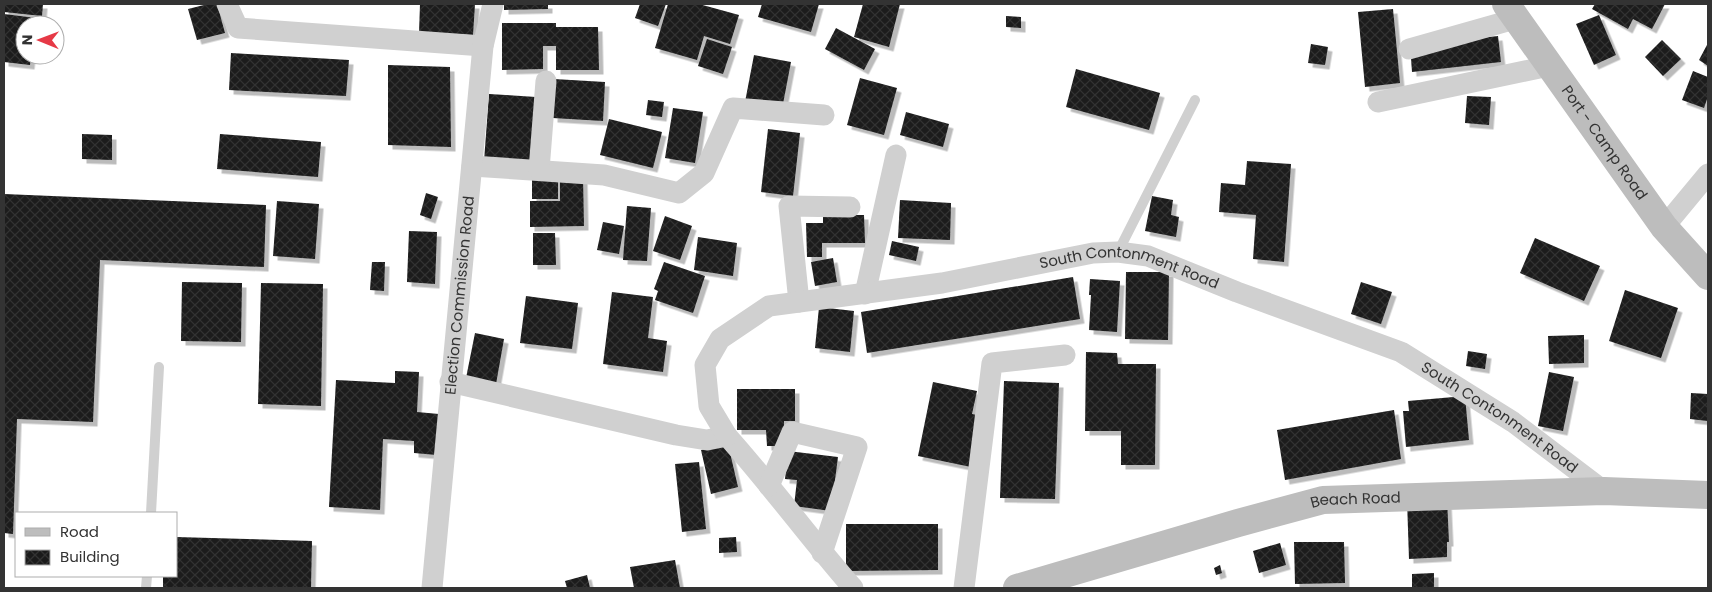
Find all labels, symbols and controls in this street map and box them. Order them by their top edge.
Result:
north arrow [15,15,65,65]
text: N [17,34,37,45]
street label: Port - Camp Road [1557,81,1653,204]
street label: Election Commission Road [439,195,479,396]
street label: South Contonment Road [1037,241,1222,294]
street label: South Contonment Road [1417,356,1583,478]
street label: Beach Road [1308,487,1401,513]
legend [15,512,178,577]
text: Road [60,521,99,542]
text: Building [60,546,120,567]

